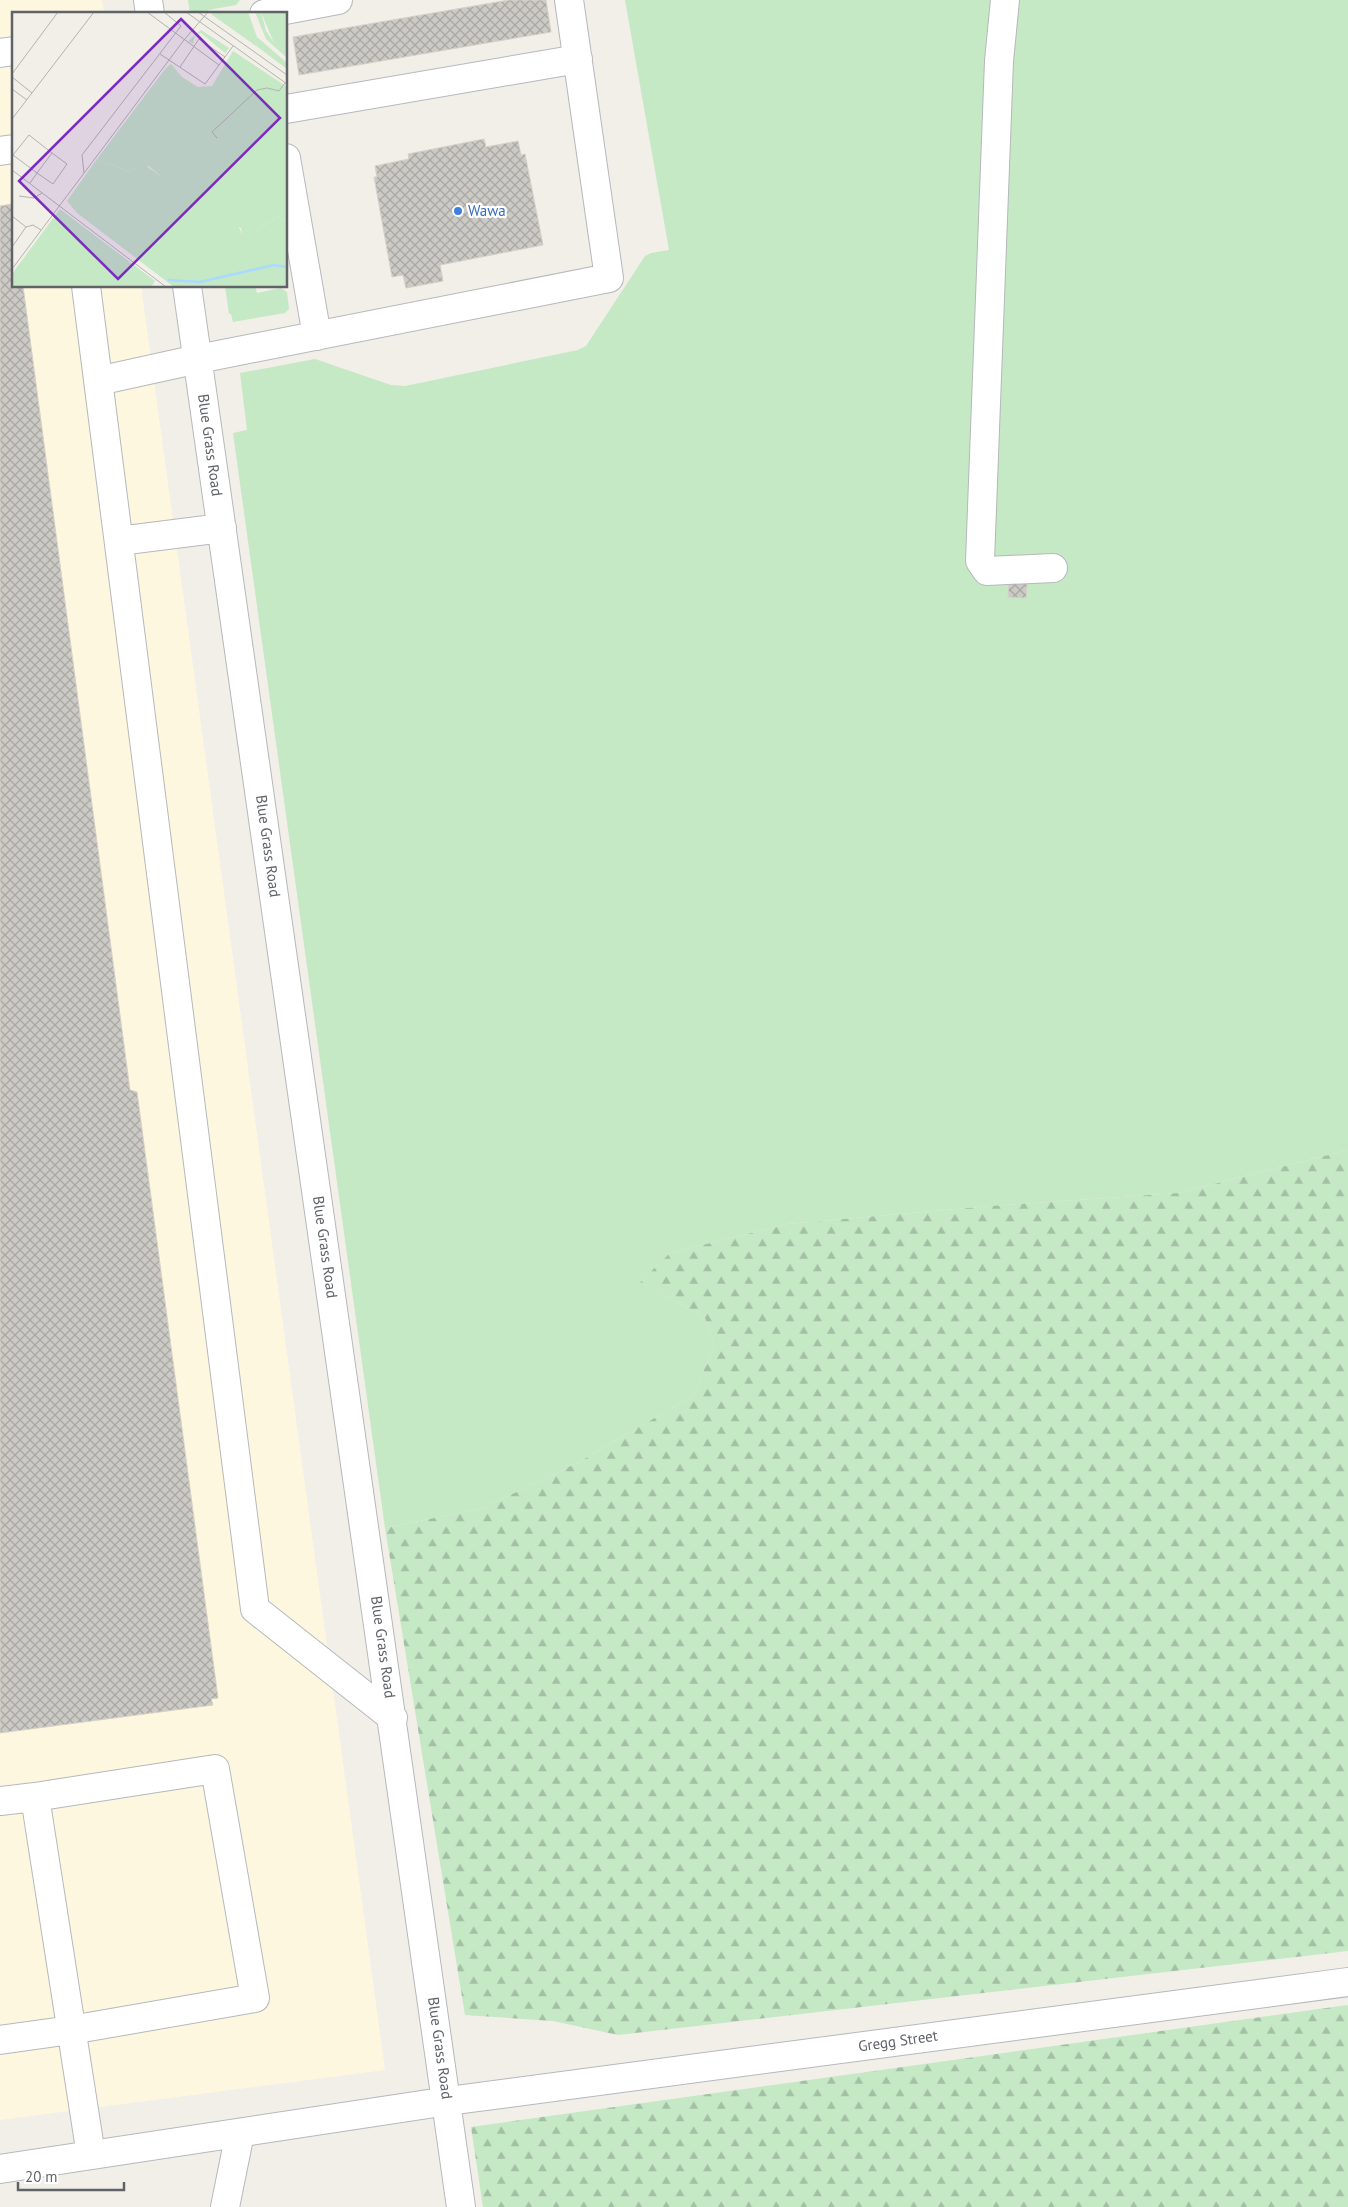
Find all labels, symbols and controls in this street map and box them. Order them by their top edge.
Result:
inset map [12,12,288,288]
place label: Wawa [468,201,506,220]
marker: Wawa [452,205,464,217]
street label: Blue Grass Road [194,393,227,497]
street label: Blue Grass Road [252,794,285,898]
street label: Blue Grass Road [309,1195,342,1299]
street label: Blue Grass Road [367,1595,400,1699]
street label: Blue Grass Road [424,1996,457,2100]
street label: Gregg Street [857,2026,939,2055]
scale bar [18,2160,124,2192]
text: 20 m [25,2167,58,2186]

